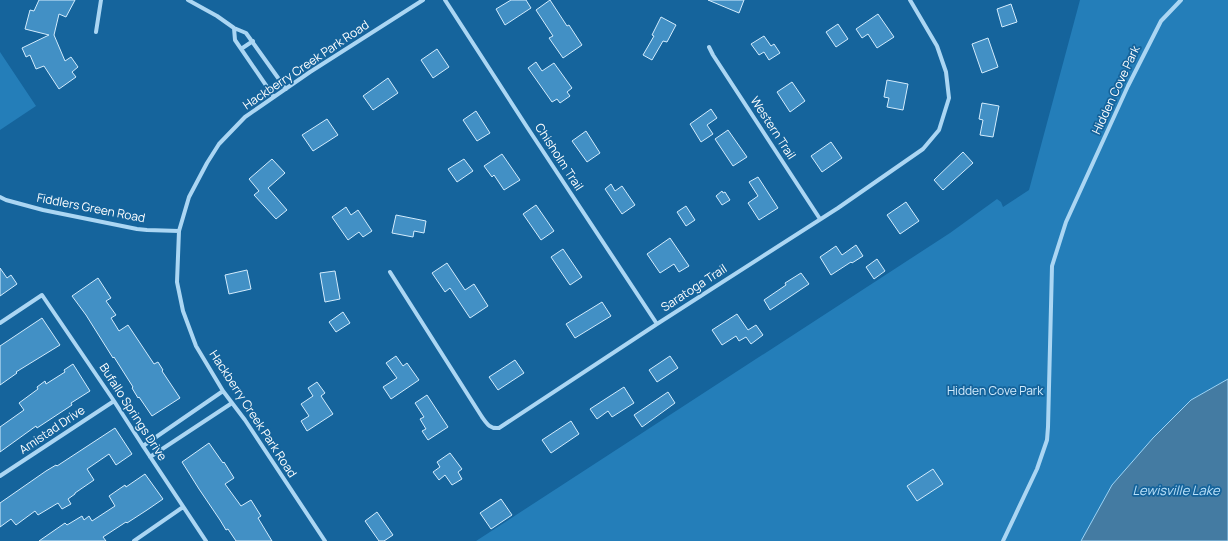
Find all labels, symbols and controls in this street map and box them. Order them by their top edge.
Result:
street label: Hackberry Creek Park Road [239,16,372,113]
street label: Hidden Cove Park [1088,42,1144,137]
street label: Western Trail [747,93,800,163]
street label: Chisholm Trail [531,120,588,194]
street label: Fiddlers Green Road [35,189,147,226]
street label: Saratoga Trail [657,260,730,315]
street label: Hackberry Creek Park Road [206,347,301,481]
street label: Bufallo Springs Drive [96,360,171,464]
park label: Hidden Cove Park [947,382,1044,399]
street label: Amistad Drive [15,401,88,458]
water label: Lewisville Lake [1132,481,1221,499]

